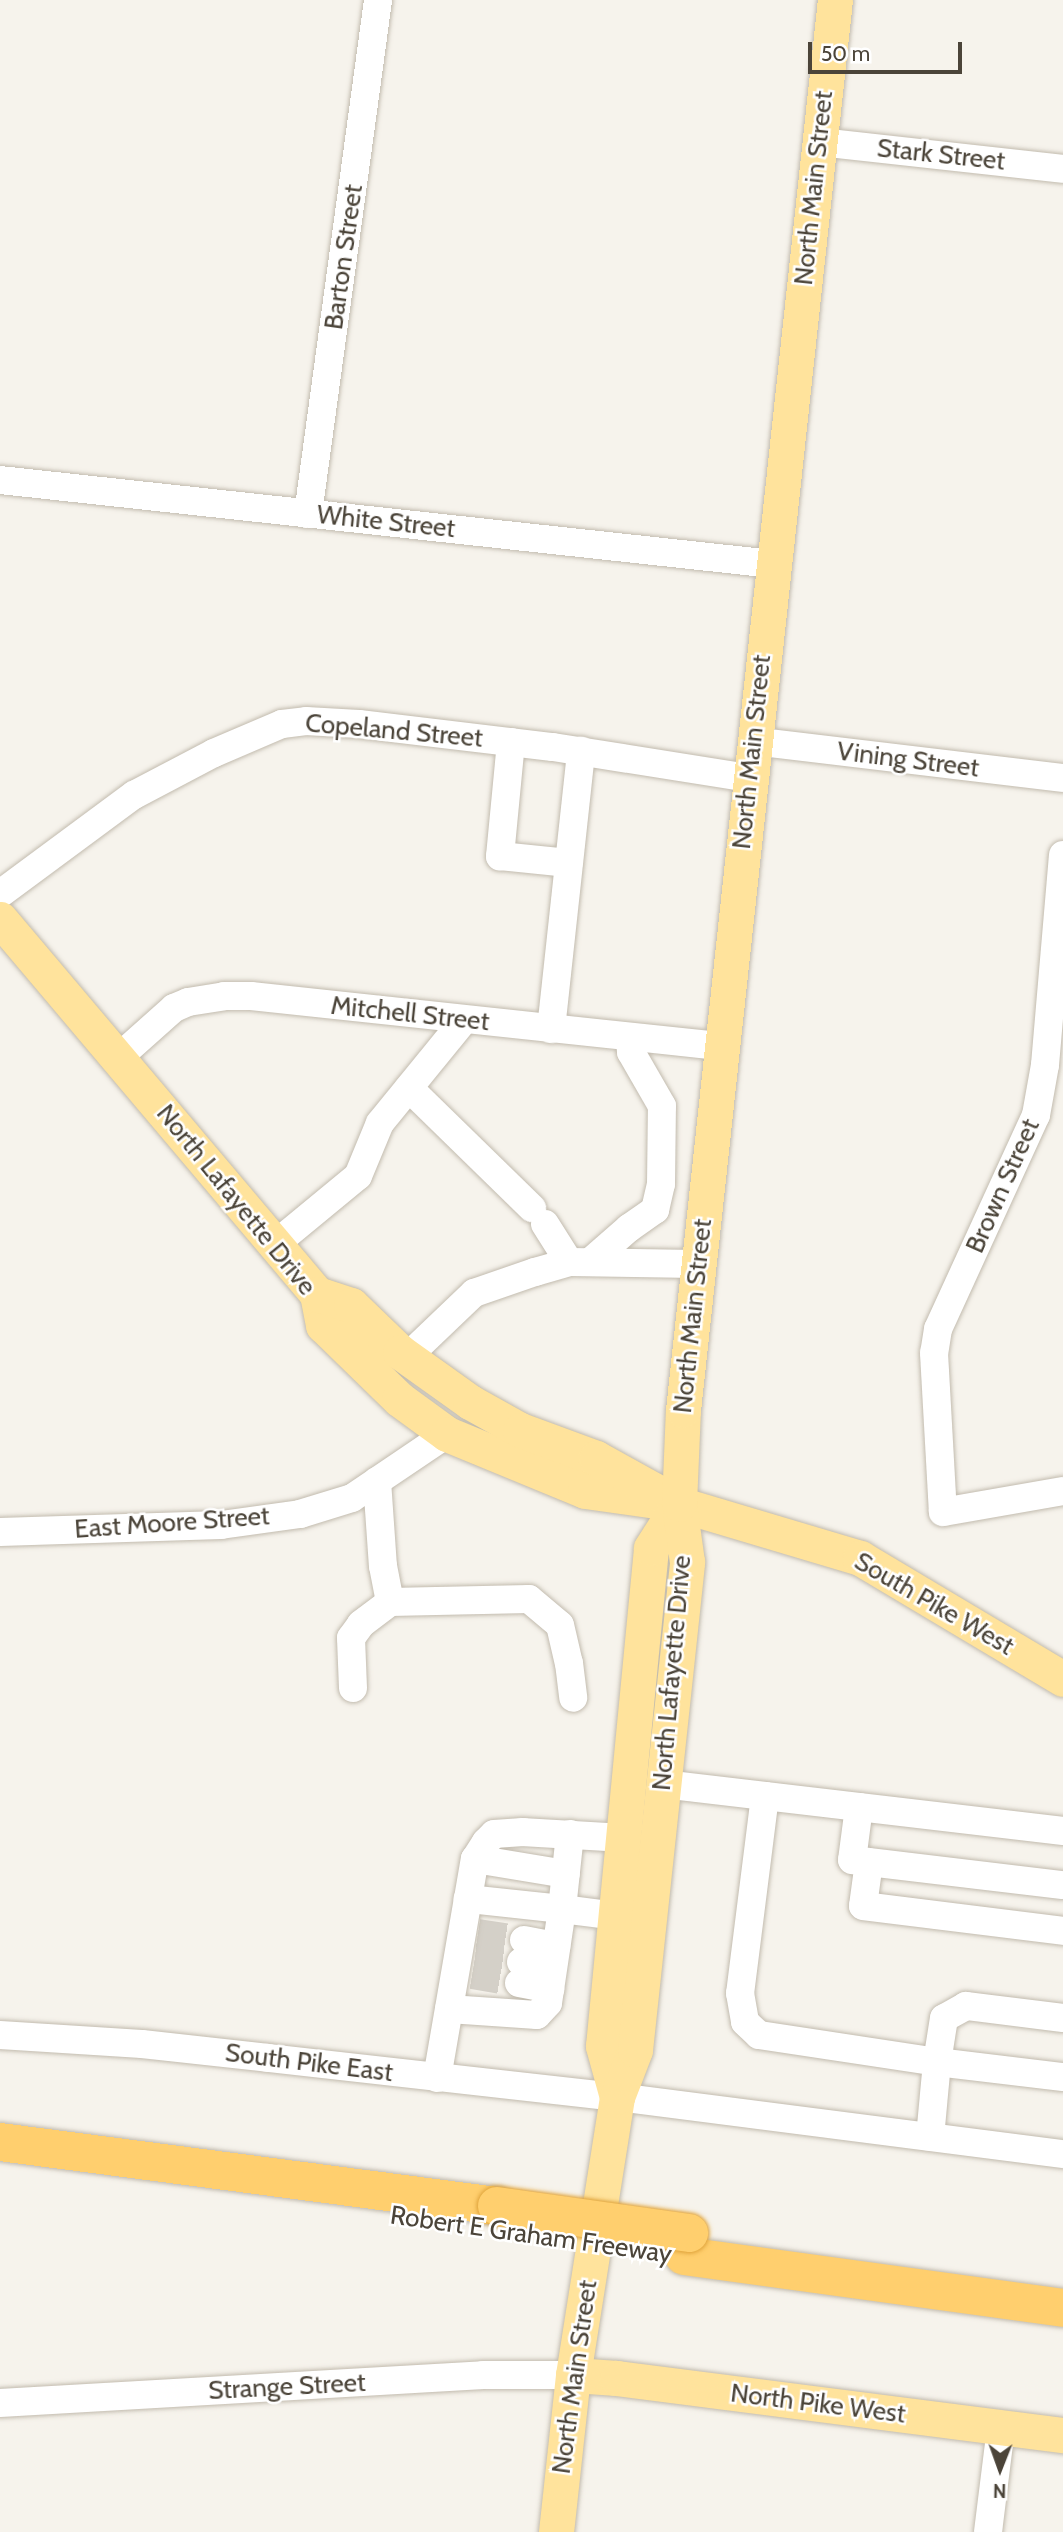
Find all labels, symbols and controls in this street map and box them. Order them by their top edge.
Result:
scale bar [811,28,965,72]
text: 50 m [821,41,870,66]
street label: North Main Street [788,89,840,287]
street label: Stark Street [875,133,1007,177]
street label: Barton Street [318,182,370,332]
street label: White Street [315,499,457,545]
street label: North Main Street [726,653,778,851]
street label: Copeland Street [304,708,484,754]
street label: Vining Street [835,736,981,784]
street label: Mitchell Street [329,990,491,1038]
street label: North Lafayette Drive [150,1098,322,1302]
street label: Brown Street [960,1114,1046,1258]
street label: North Main Street [667,1217,719,1415]
street label: East Moore Street [73,1501,271,1545]
street label: South Pike West [849,1546,1019,1662]
street label: North Lafayette Drive [646,1554,698,1792]
street label: South Pike East [223,2037,395,2089]
street label: Robert E Graham Freeway [388,2200,674,2270]
street label: North Main Street [546,2278,604,2476]
street label: Strange Street [208,2367,366,2407]
street label: North Pike West [729,2378,907,2430]
north arrow [965,2434,1035,2504]
text: N [993,2479,1007,2502]

